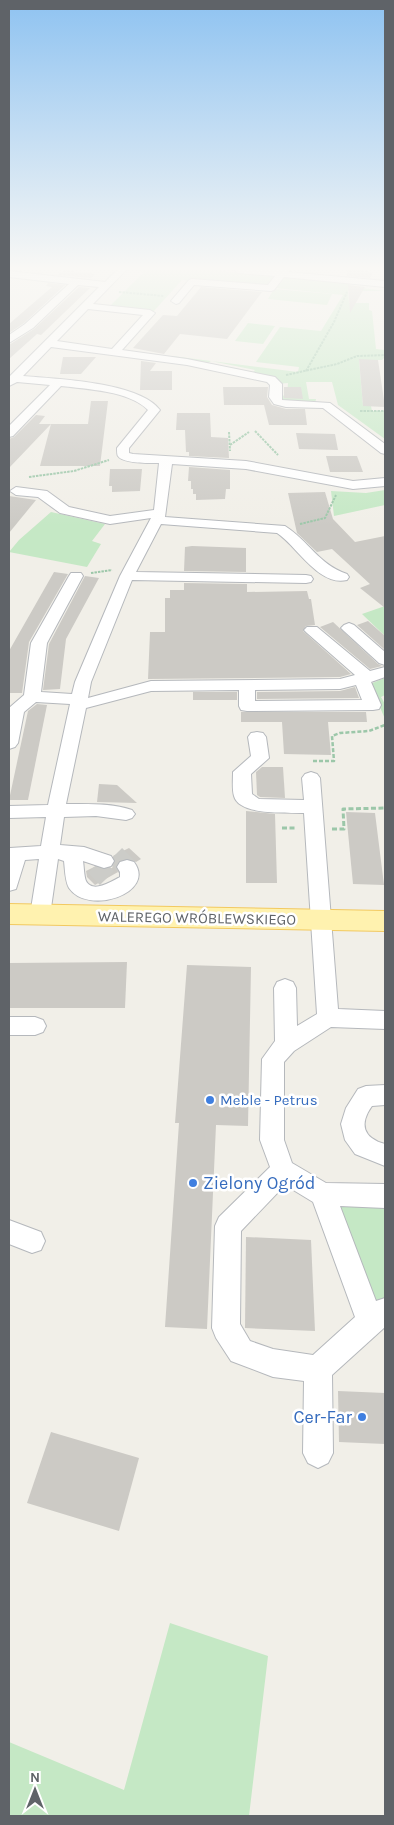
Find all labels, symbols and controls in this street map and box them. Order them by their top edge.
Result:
street label: WALEREGO WRÓBLEWSKIEGO [98,907,296,929]
place label: Meble - Petrus [220,1091,318,1109]
marker: Meble - Petrus [204,1094,216,1106]
place label: Zielony Ogród [203,1172,315,1194]
marker: Zielony Ogród [187,1177,199,1189]
place label: Cer-Far [294,1406,352,1428]
marker: Cer-Far [356,1411,368,1423]
north arrow [10,1765,60,1815]
text: N [30,1769,40,1786]

